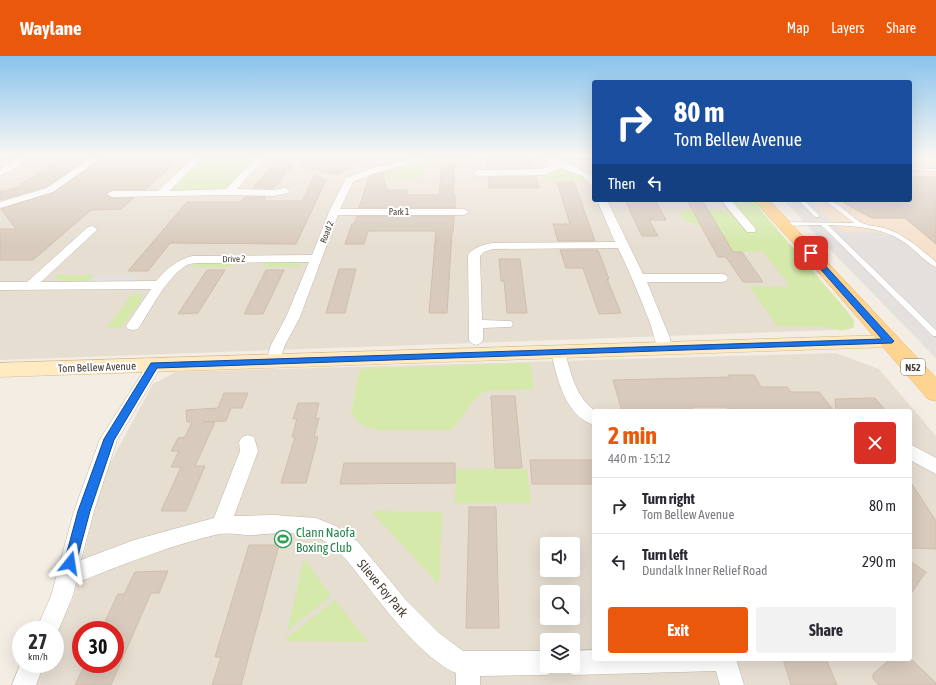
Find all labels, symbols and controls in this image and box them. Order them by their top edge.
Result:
text: Waylane [20,17,82,39]
text: Map [787,20,809,36]
text: Layers [831,20,864,36]
text: Share [886,20,916,36]
icon: right [608,96,660,148]
text: 80 m [674,96,724,128]
text: Tom Bellew Avenue [674,129,802,150]
icon: left [644,172,666,194]
text: Then [608,175,636,192]
street label: Park 1 [389,207,409,217]
street label: Road 2 [318,220,336,244]
pin [794,236,828,270]
icon: arrive [800,242,822,264]
street label: Drive 2 [222,254,246,264]
road number: N52 [901,359,925,375]
street label: Tom Bellew Avenue [58,360,136,374]
text: 2 min [608,422,657,449]
button: close [854,422,896,464]
text: 440 m · 15:12 [608,451,671,466]
text: Turn right [642,490,695,507]
icon: right [608,495,630,517]
text: 80 m [869,497,896,514]
text: Tom Bellew Avenue [642,507,734,522]
place label: Clann Naofa Boxing Club [296,525,355,555]
sports icon: Clann Naofa Boxing Club [273,529,293,549]
map controls [540,537,580,673]
button: sound [540,537,580,577]
position arrow [49,542,91,584]
text: Turn left [642,546,688,563]
icon: left [608,551,630,573]
text: 290 m [862,553,896,570]
street label: Slieve Foy Park [354,557,411,620]
text: Dundalk Inner Relief Road [642,563,767,578]
button: search [540,585,580,625]
button: Exit [608,607,748,653]
button: Share [756,607,896,653]
speed limit sign: 30 [72,621,124,673]
text: 27 [29,630,47,653]
button: layers [540,633,580,673]
text: km/h [28,651,48,662]

